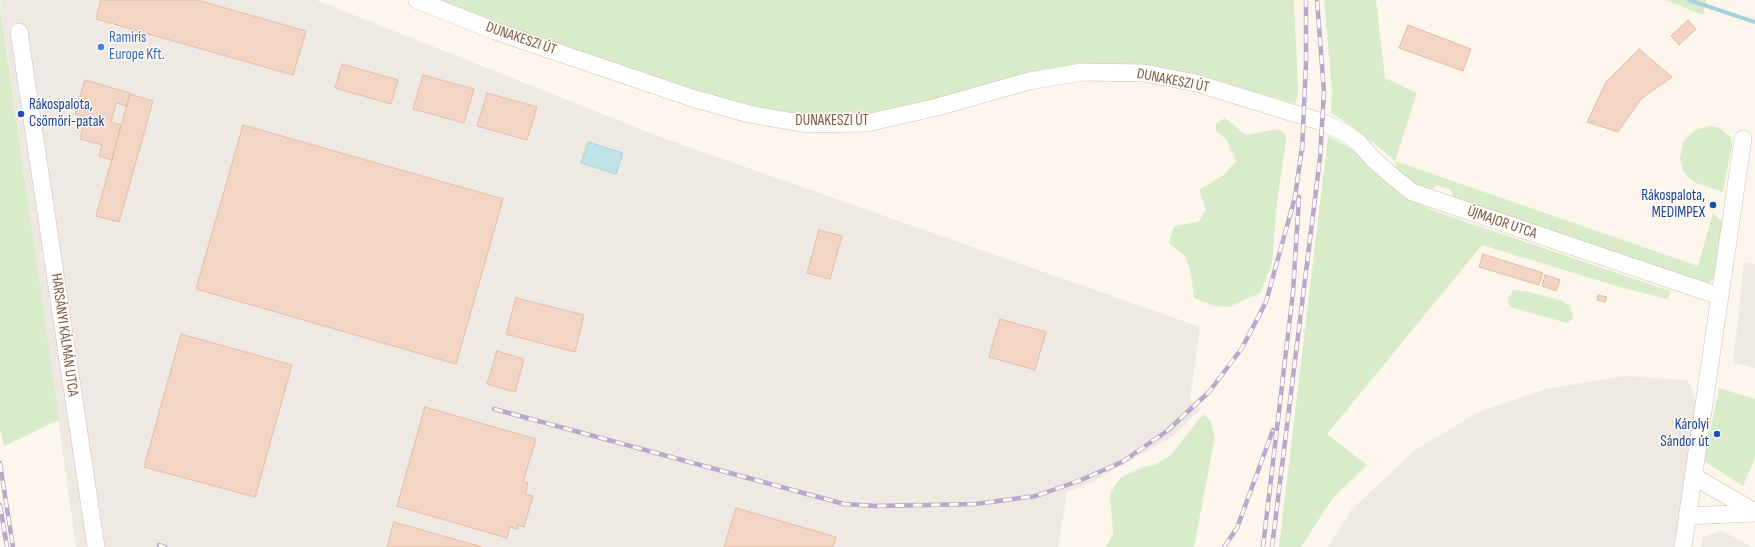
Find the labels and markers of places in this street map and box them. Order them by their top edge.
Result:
place label: Ramiris Europe Kft. [109,29,165,64]
marker: Ramiris Europe Kft. [96,42,106,52]
place label: Rákospalota, Csömöri-patak [29,96,104,131]
marker: Rákospalota, Csömöri-patak [16,109,26,119]
place label: Rákospalota, MEDIMPEX [1641,187,1705,222]
marker: Rákospalota, MEDIMPEX [1708,200,1718,210]
place label: Károlyi Sándor út [1660,416,1709,451]
marker: Károlyi Sándor út [1712,429,1722,439]

